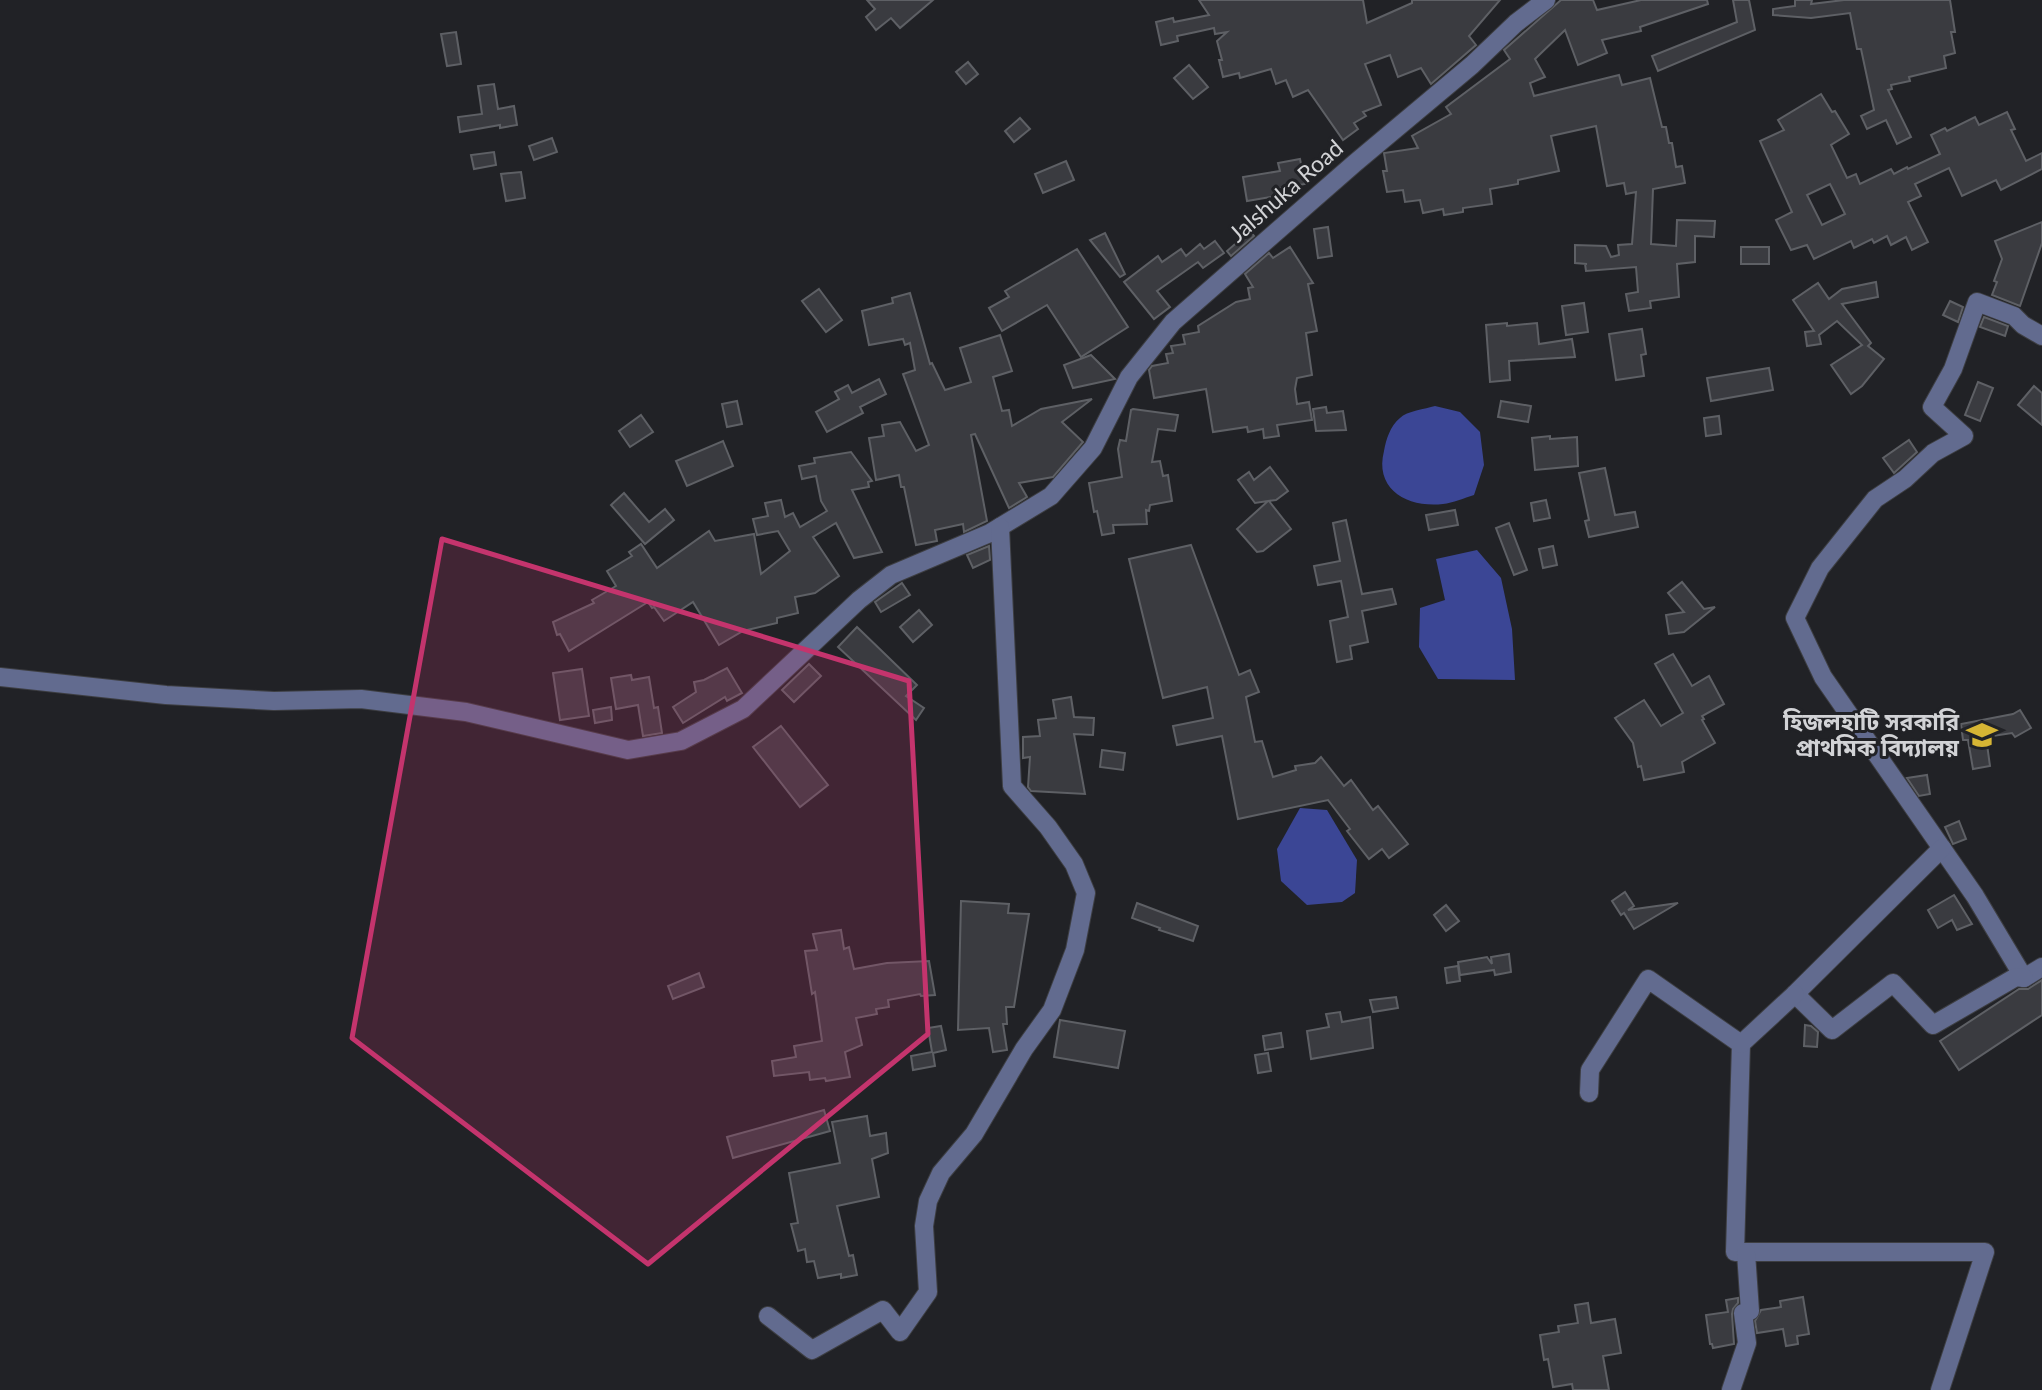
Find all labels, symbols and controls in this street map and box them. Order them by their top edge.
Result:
street label: Jalshuka Road [1223,133,1348,247]
place label: হিজলহাটি সরকারি প্রাথমিক বিদ্যালয় [1782,707,1960,761]
school or university icon: হিজলহাটি সরকারি প্রাথমিক বিদ্যালয় [1965,718,1999,752]

